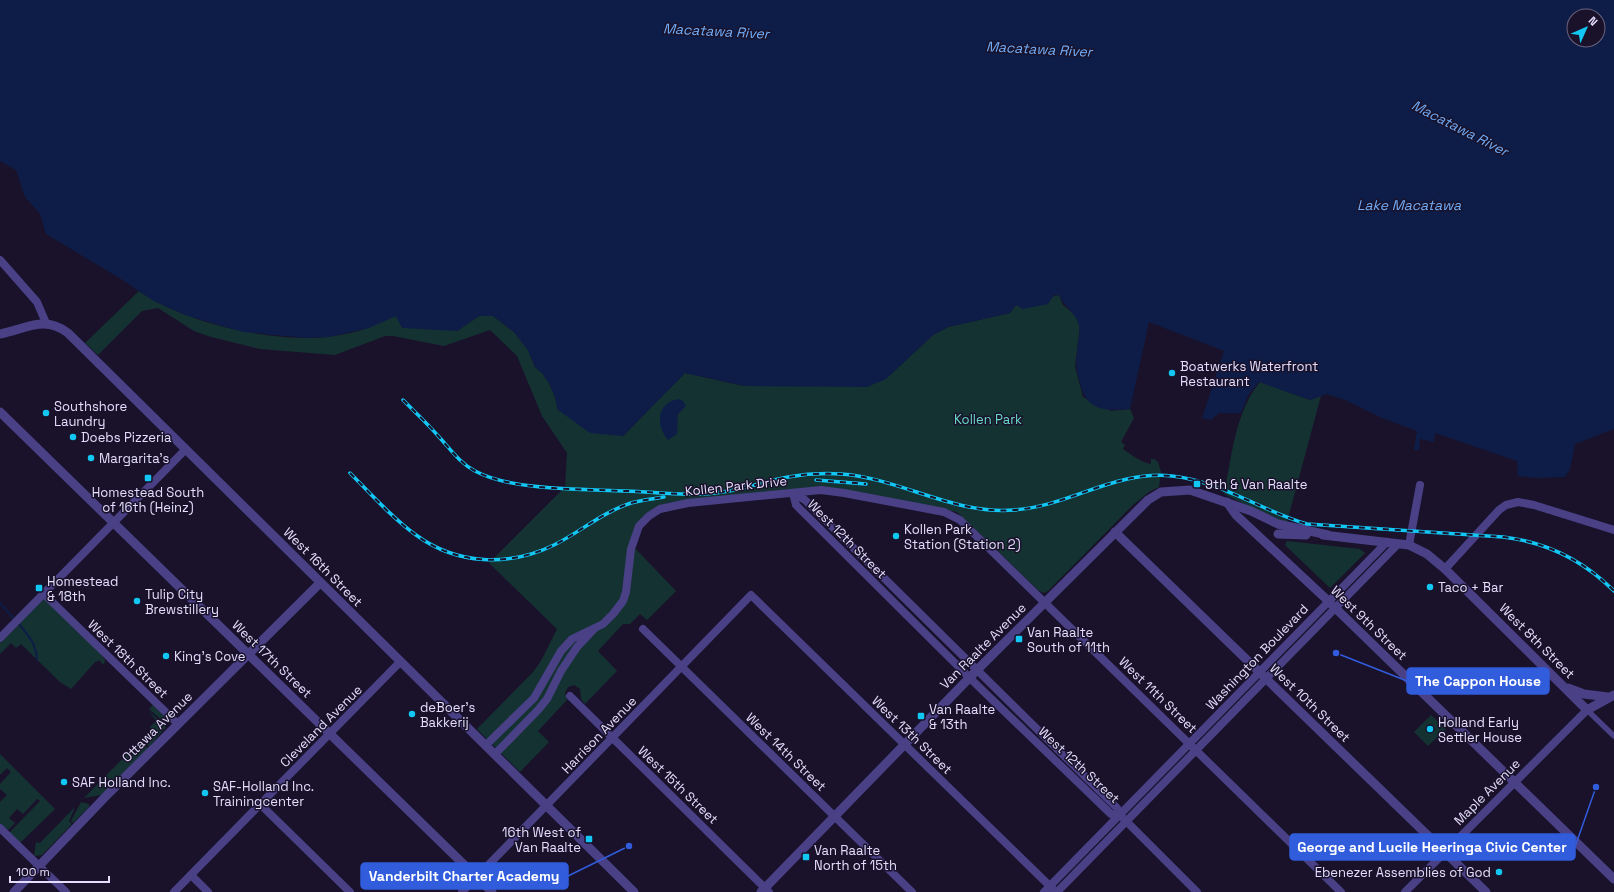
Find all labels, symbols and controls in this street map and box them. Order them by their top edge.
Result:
north arrow [1566,8,1606,48]
text: N [1586,13,1601,28]
water label: Macatawa River [663,19,771,43]
water label: Macatawa River [986,37,1094,61]
water label: Macatawa River [1409,96,1513,161]
water label: Lake Macatawa [1357,196,1462,214]
place label: Boatwerks Waterfront Restaurant [1180,358,1318,390]
marker: Boatwerks Waterfront Restaurant [1167,368,1177,378]
place label: Southshore Laundry [54,398,127,430]
marker: Southshore Laundry [41,408,51,418]
park label: Kollen Park [954,411,1022,428]
place label: Doebs Pizzeria [81,429,172,446]
marker: Doebs Pizzeria [68,432,78,442]
place label: Margarita’s [99,450,170,467]
marker: Margarita’s [86,453,96,463]
street label: Kollen Park Drive [684,472,788,500]
marker: Homestead South of 16th (Heinz) [143,473,153,483]
place label: 9th & Van Raalte [1205,476,1307,493]
marker: 9th & Van Raalte [1192,479,1202,489]
place label: Homestead South of 16th (Heinz) [92,484,204,516]
street label: West 12th Street [804,496,890,582]
place label: Kollen Park Station (Station 2) [904,521,1021,553]
street label: West 16th Street [280,524,366,610]
marker: Kollen Park Station (Station 2) [891,531,901,541]
place label: Homestead & 18th [47,573,118,605]
place label: Taco + Bar [1438,579,1503,596]
street label: West 9th Street [1327,582,1411,664]
marker: Taco + Bar [1425,582,1435,592]
marker: Homestead & 18th [34,583,44,593]
place label: Tulip City Brewstillery [145,586,219,618]
marker: Tulip City Brewstillery [132,596,142,606]
street label: Van Raalte Avenue [936,599,1030,693]
street label: West 8th Street [1496,600,1578,682]
street label: Washington Boulevard [1202,601,1312,713]
street label: West 18th Street [84,616,172,702]
street label: West 17th Street [228,617,316,701]
place label: Van Raalte South of 11th [1027,624,1110,656]
marker: Van Raalte South of 11th [1014,634,1024,644]
place label: King's Cove [174,648,245,665]
marker: King's Cove [161,651,171,661]
street label: West 11th Street [1115,653,1201,737]
street label: West 10th Street [1266,660,1354,746]
callout: The Cappon House [1407,668,1549,694]
text: The Cappon House [1415,672,1541,690]
street label: Cleveland Avenue [276,681,366,771]
street label: Ottawa Avenue [118,688,196,766]
street label: West 13th Street [868,692,956,778]
street label: Harrison Avenue [558,693,640,777]
place label: deBoer's Bakkerij [420,699,476,731]
place label: Van Raalte & 13th [929,701,995,733]
marker: deBoer's Bakkerij [407,709,417,719]
street label: West 14th Street [742,709,830,795]
marker: Van Raalte & 13th [916,711,926,721]
place label: Holland Early Settler House [1438,714,1522,746]
street label: West 12th Street [1035,723,1123,807]
marker: Holland Early Settler House [1425,724,1435,734]
street label: West 15th Street [634,742,722,828]
street label: Maple Avenue [1450,755,1524,829]
place label: SAF Holland Inc. [72,774,171,791]
marker: SAF Holland Inc. [59,777,69,787]
place label: SAF-Holland Inc. Trainingcenter [213,778,314,810]
marker: SAF-Holland Inc. Trainingcenter [200,788,210,798]
place label: 16th West of Van Raalte [502,824,581,856]
marker: 16th West of Van Raalte [584,834,594,844]
callout: George and Lucile Heeringa Civic Center [1290,834,1575,860]
text: George and Lucile Heeringa Civic Center [1297,838,1567,856]
place label: Van Raalte North of 15th [814,842,897,874]
marker: Van Raalte North of 15th [801,852,811,862]
scale bar [10,858,109,884]
callout: Vanderbilt Charter Academy [361,863,568,889]
text: 100 m [16,864,50,880]
place label: Ebenezer Assemblies of God [1315,864,1491,881]
text: Vanderbilt Charter Academy [369,867,559,885]
marker: Ebenezer Assemblies of God [1494,867,1504,877]

